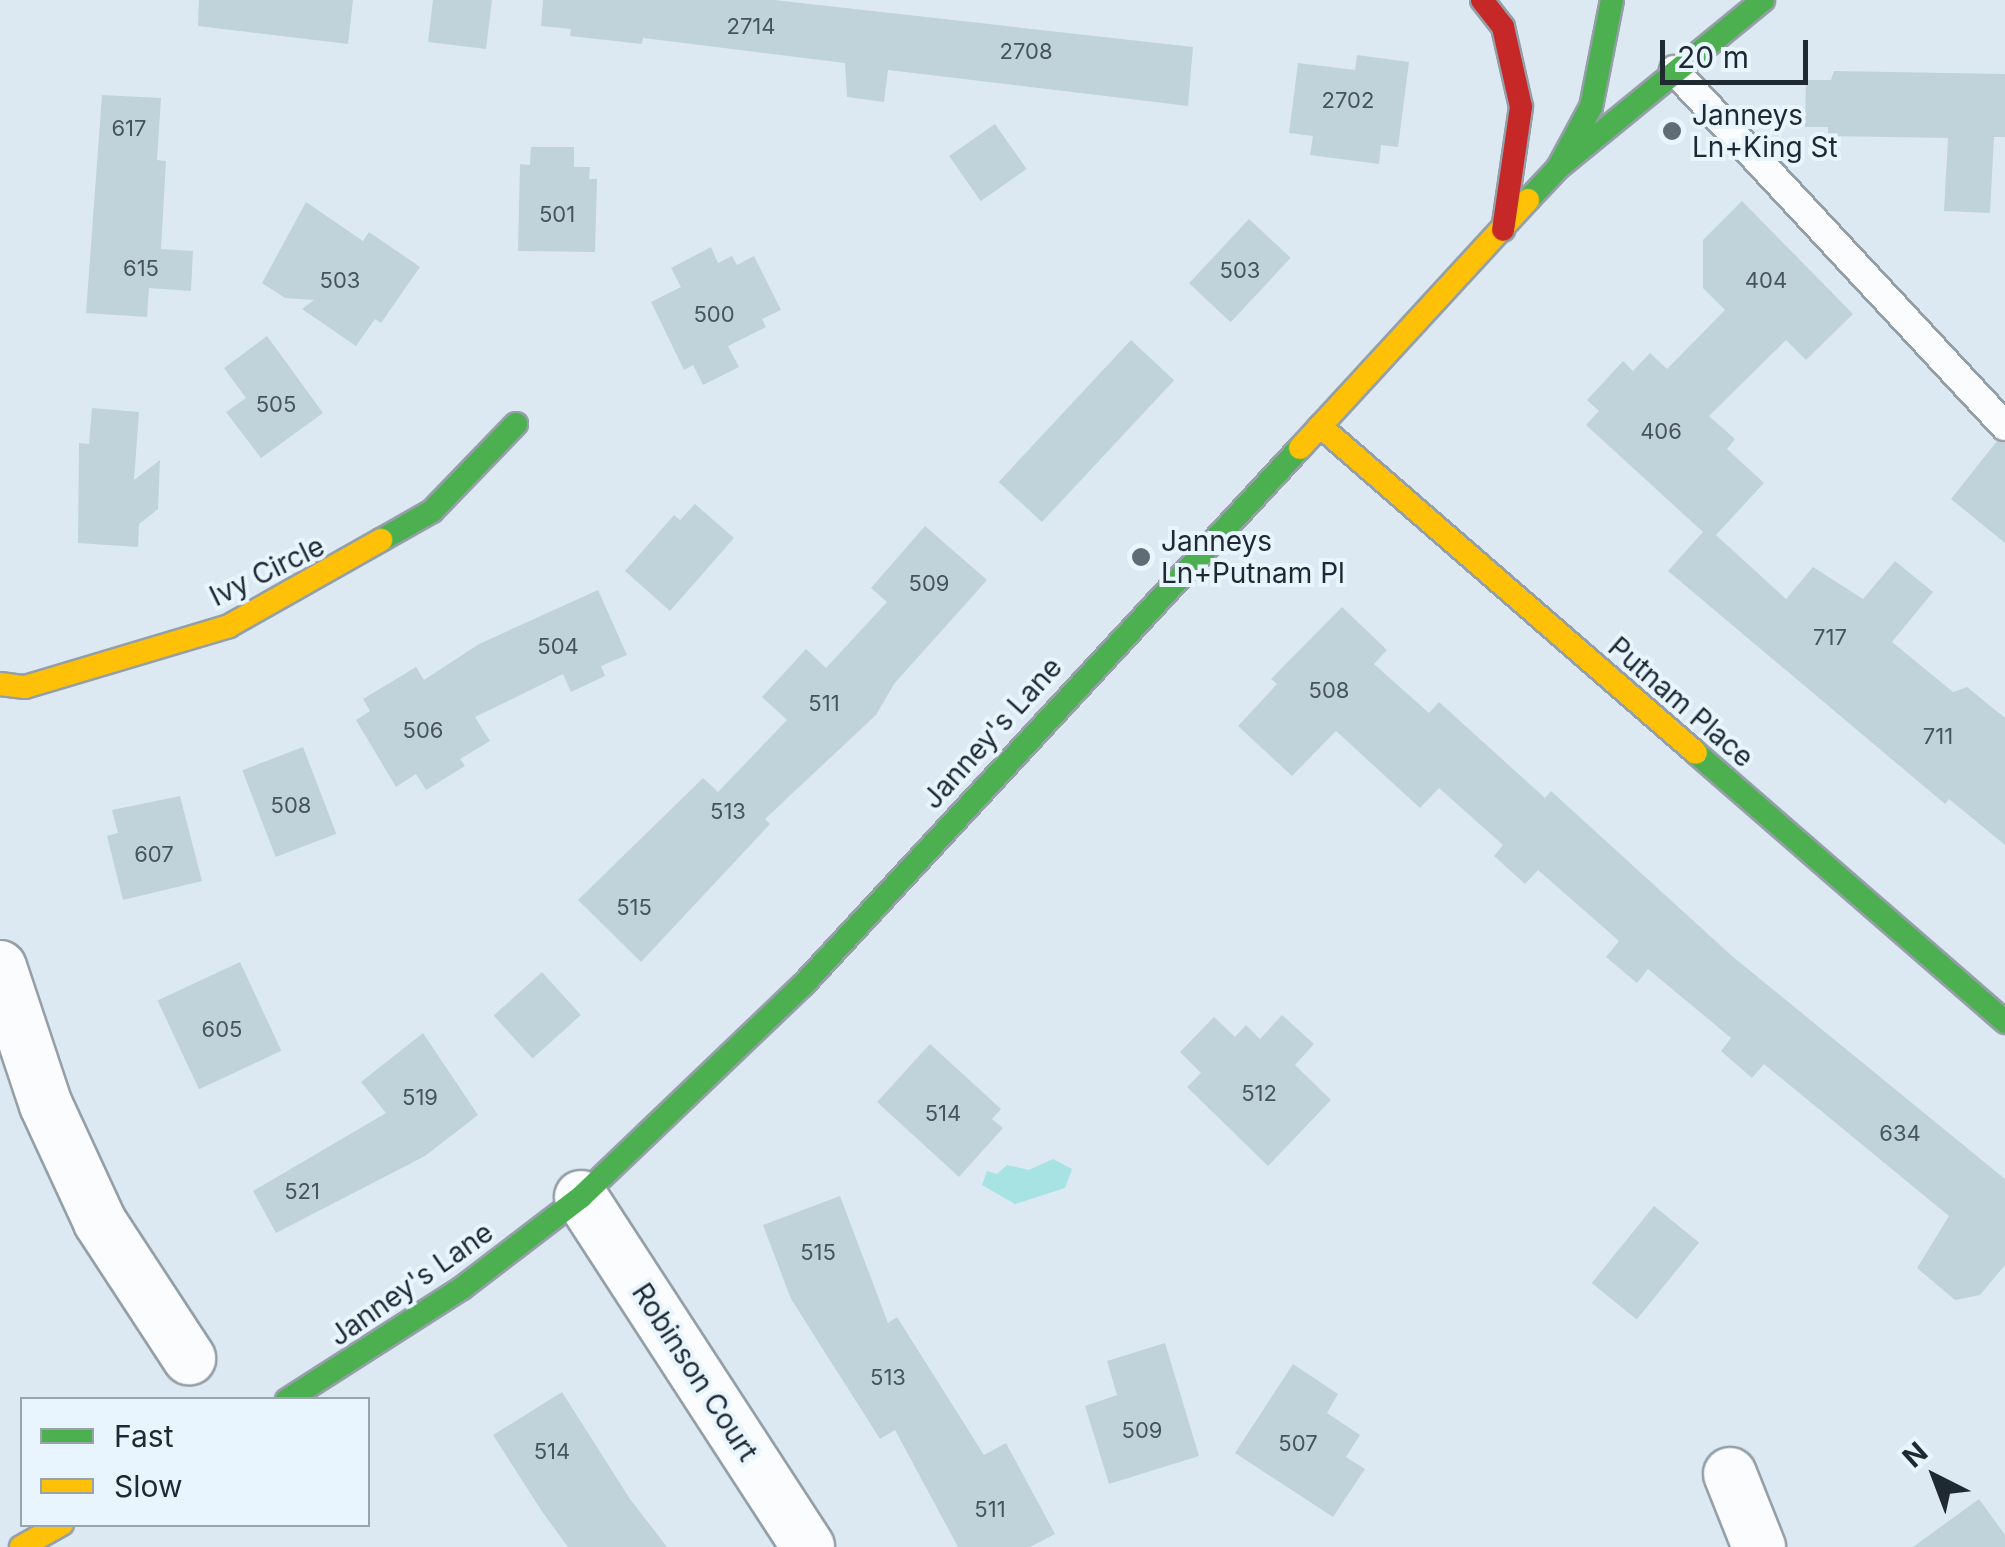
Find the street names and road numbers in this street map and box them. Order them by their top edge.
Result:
street label: Ivy Circle [204,529,330,613]
street label: Putnam Place [1602,630,1760,774]
street label: Janney's Lane [915,651,1069,815]
street label: Janney's Lane [323,1215,499,1353]
street label: Robinson Court [625,1277,765,1467]

